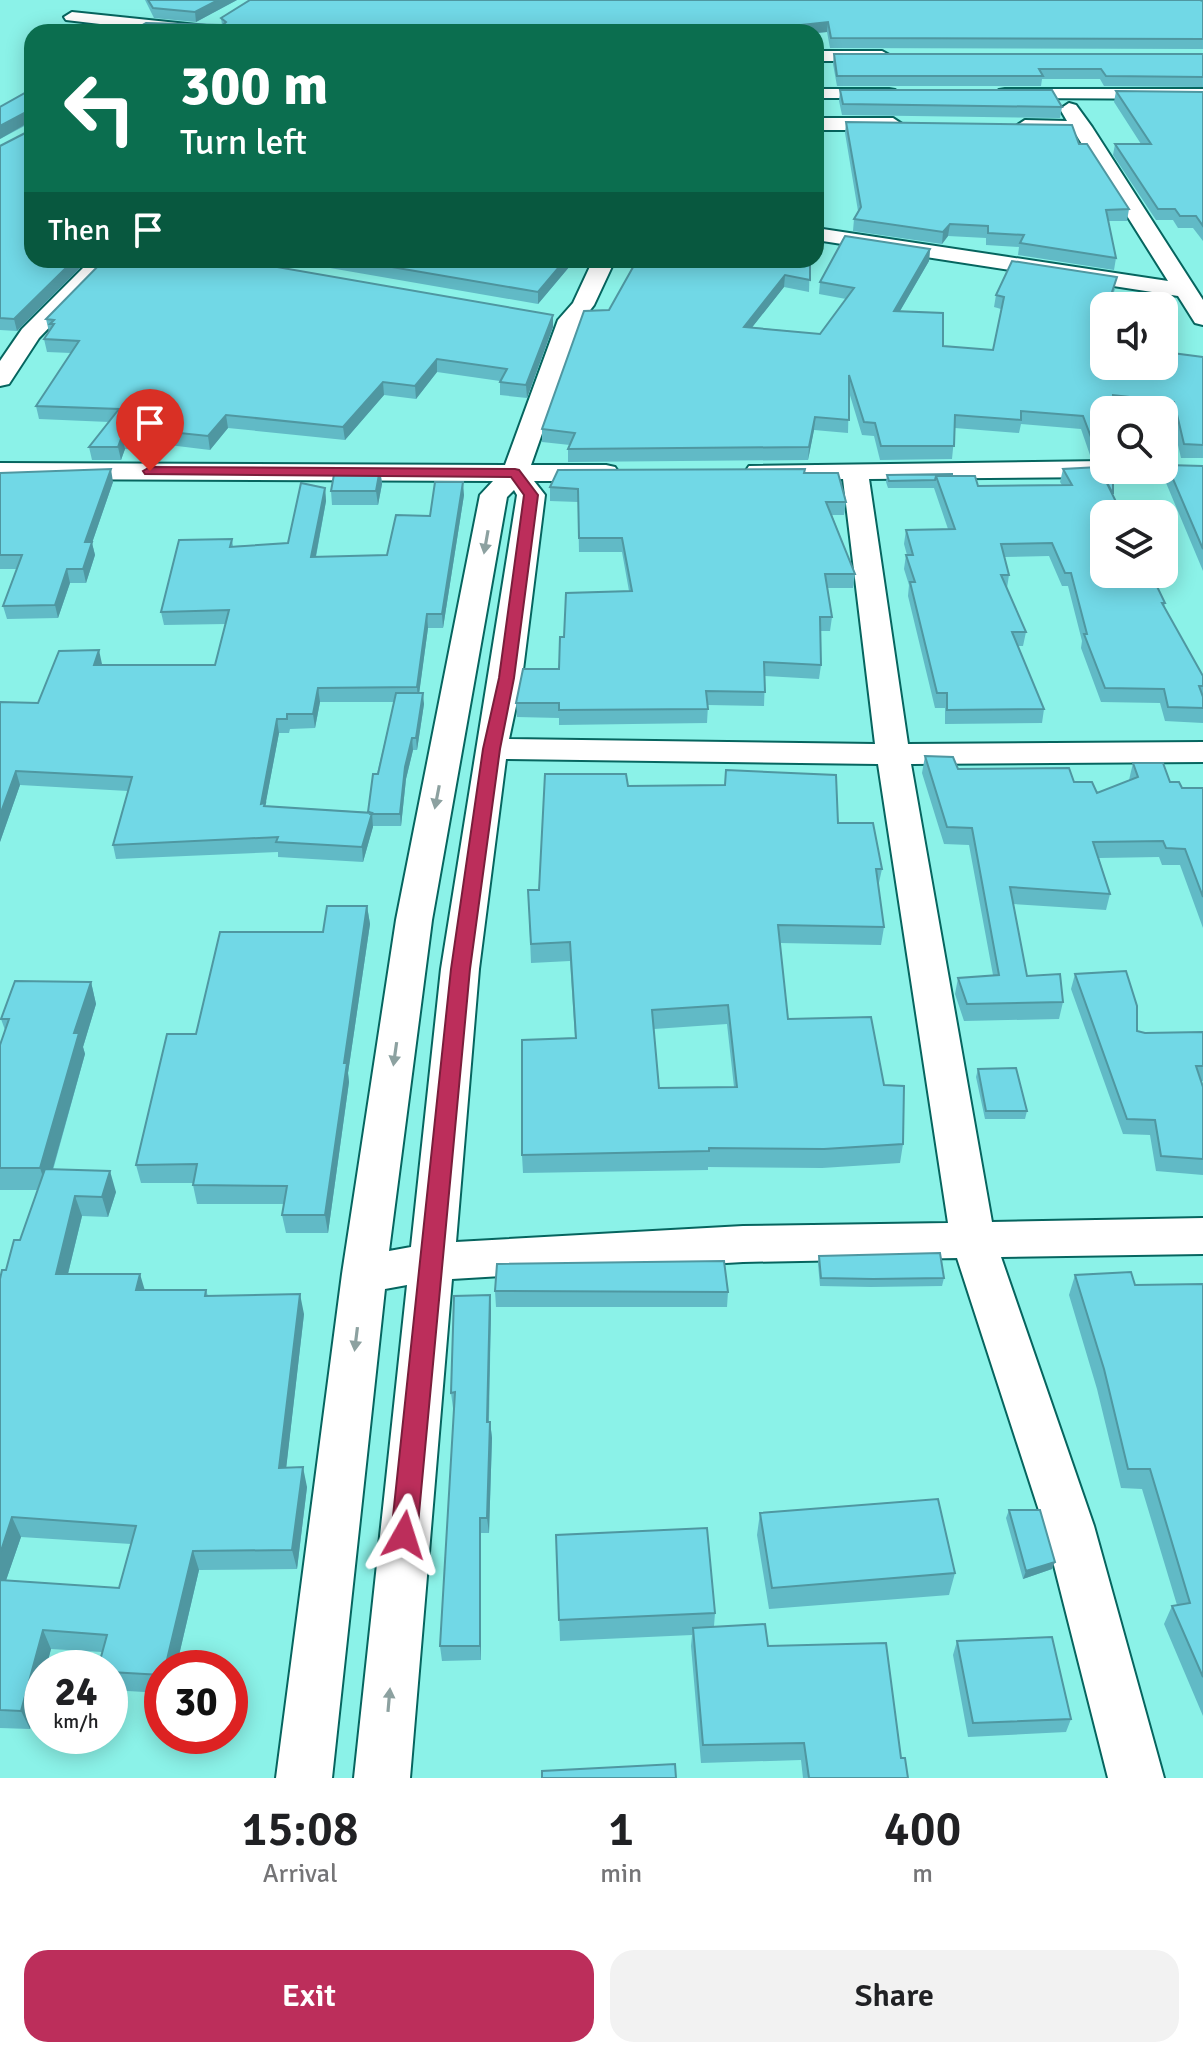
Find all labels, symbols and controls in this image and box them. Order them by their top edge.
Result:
text: 300 m [180,51,328,120]
icon: left [48,56,152,160]
text: Turn left [180,120,307,165]
icon: arrive [126,208,170,252]
text: Then [48,212,110,249]
map controls [1090,292,1178,588]
button: sound [1090,292,1178,380]
pin [116,389,184,471]
button: search [1090,396,1178,484]
icon: arrive [128,401,172,445]
button: layers [1090,500,1178,588]
one-way arrow [479,530,491,555]
one-way arrow [431,785,443,810]
one-way arrow [388,1042,401,1067]
one-way arrow [349,1327,362,1352]
position arrow [362,1493,446,1577]
speed limit sign: 30 [144,1650,248,1754]
text: 24 [54,1667,98,1717]
one-way arrow [383,1687,396,1712]
text: km/h [53,1709,99,1734]
text: 15:08 [242,1800,359,1859]
text: 1 [608,1800,634,1859]
text: 400 [884,1800,961,1859]
text: Arrival [263,1858,338,1890]
text: min [600,1858,642,1890]
text: m [912,1858,933,1890]
button: Exit [24,1950,594,2042]
button: Share [610,1950,1179,2042]

